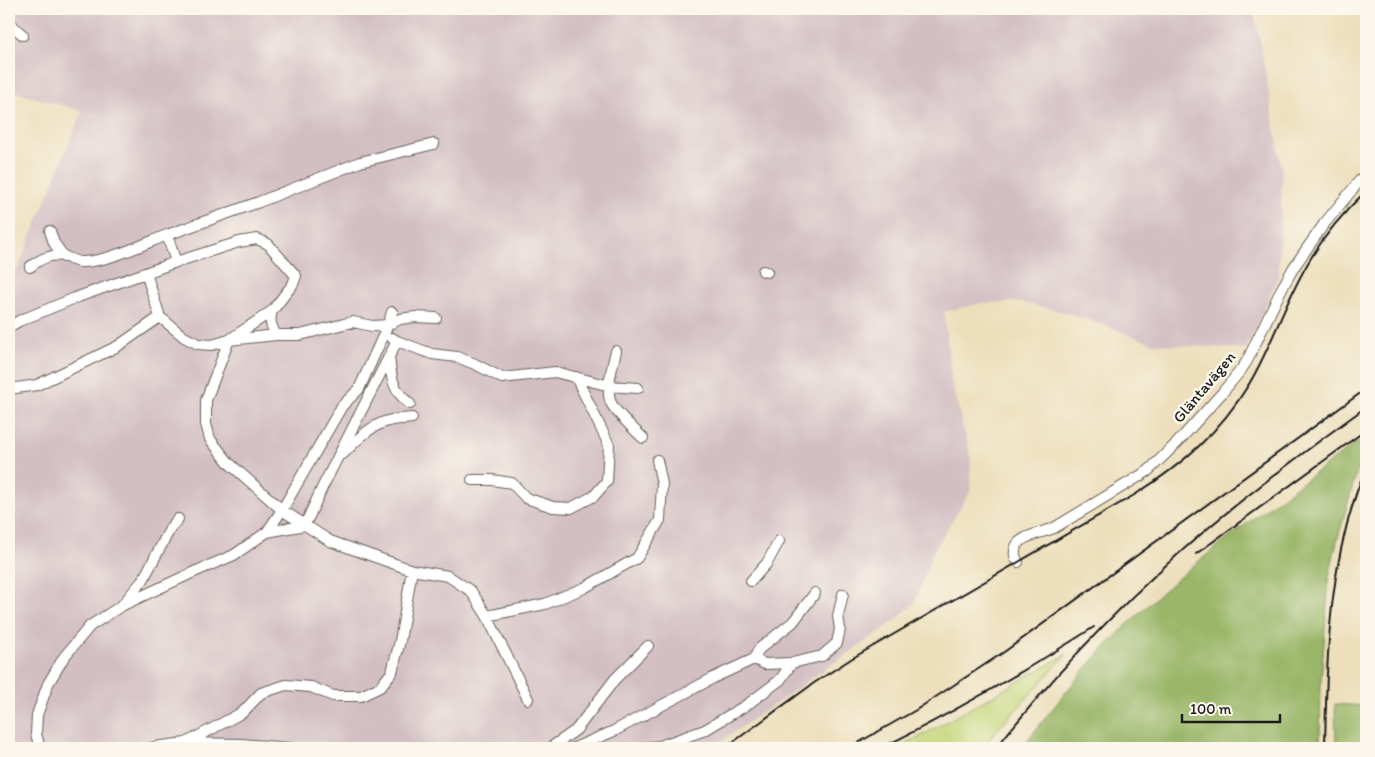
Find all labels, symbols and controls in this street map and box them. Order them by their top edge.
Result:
street label: Gläntavägen [1169,348,1239,426]
scale bar [1182,692,1280,724]
text: 100 m [1190,700,1232,718]

